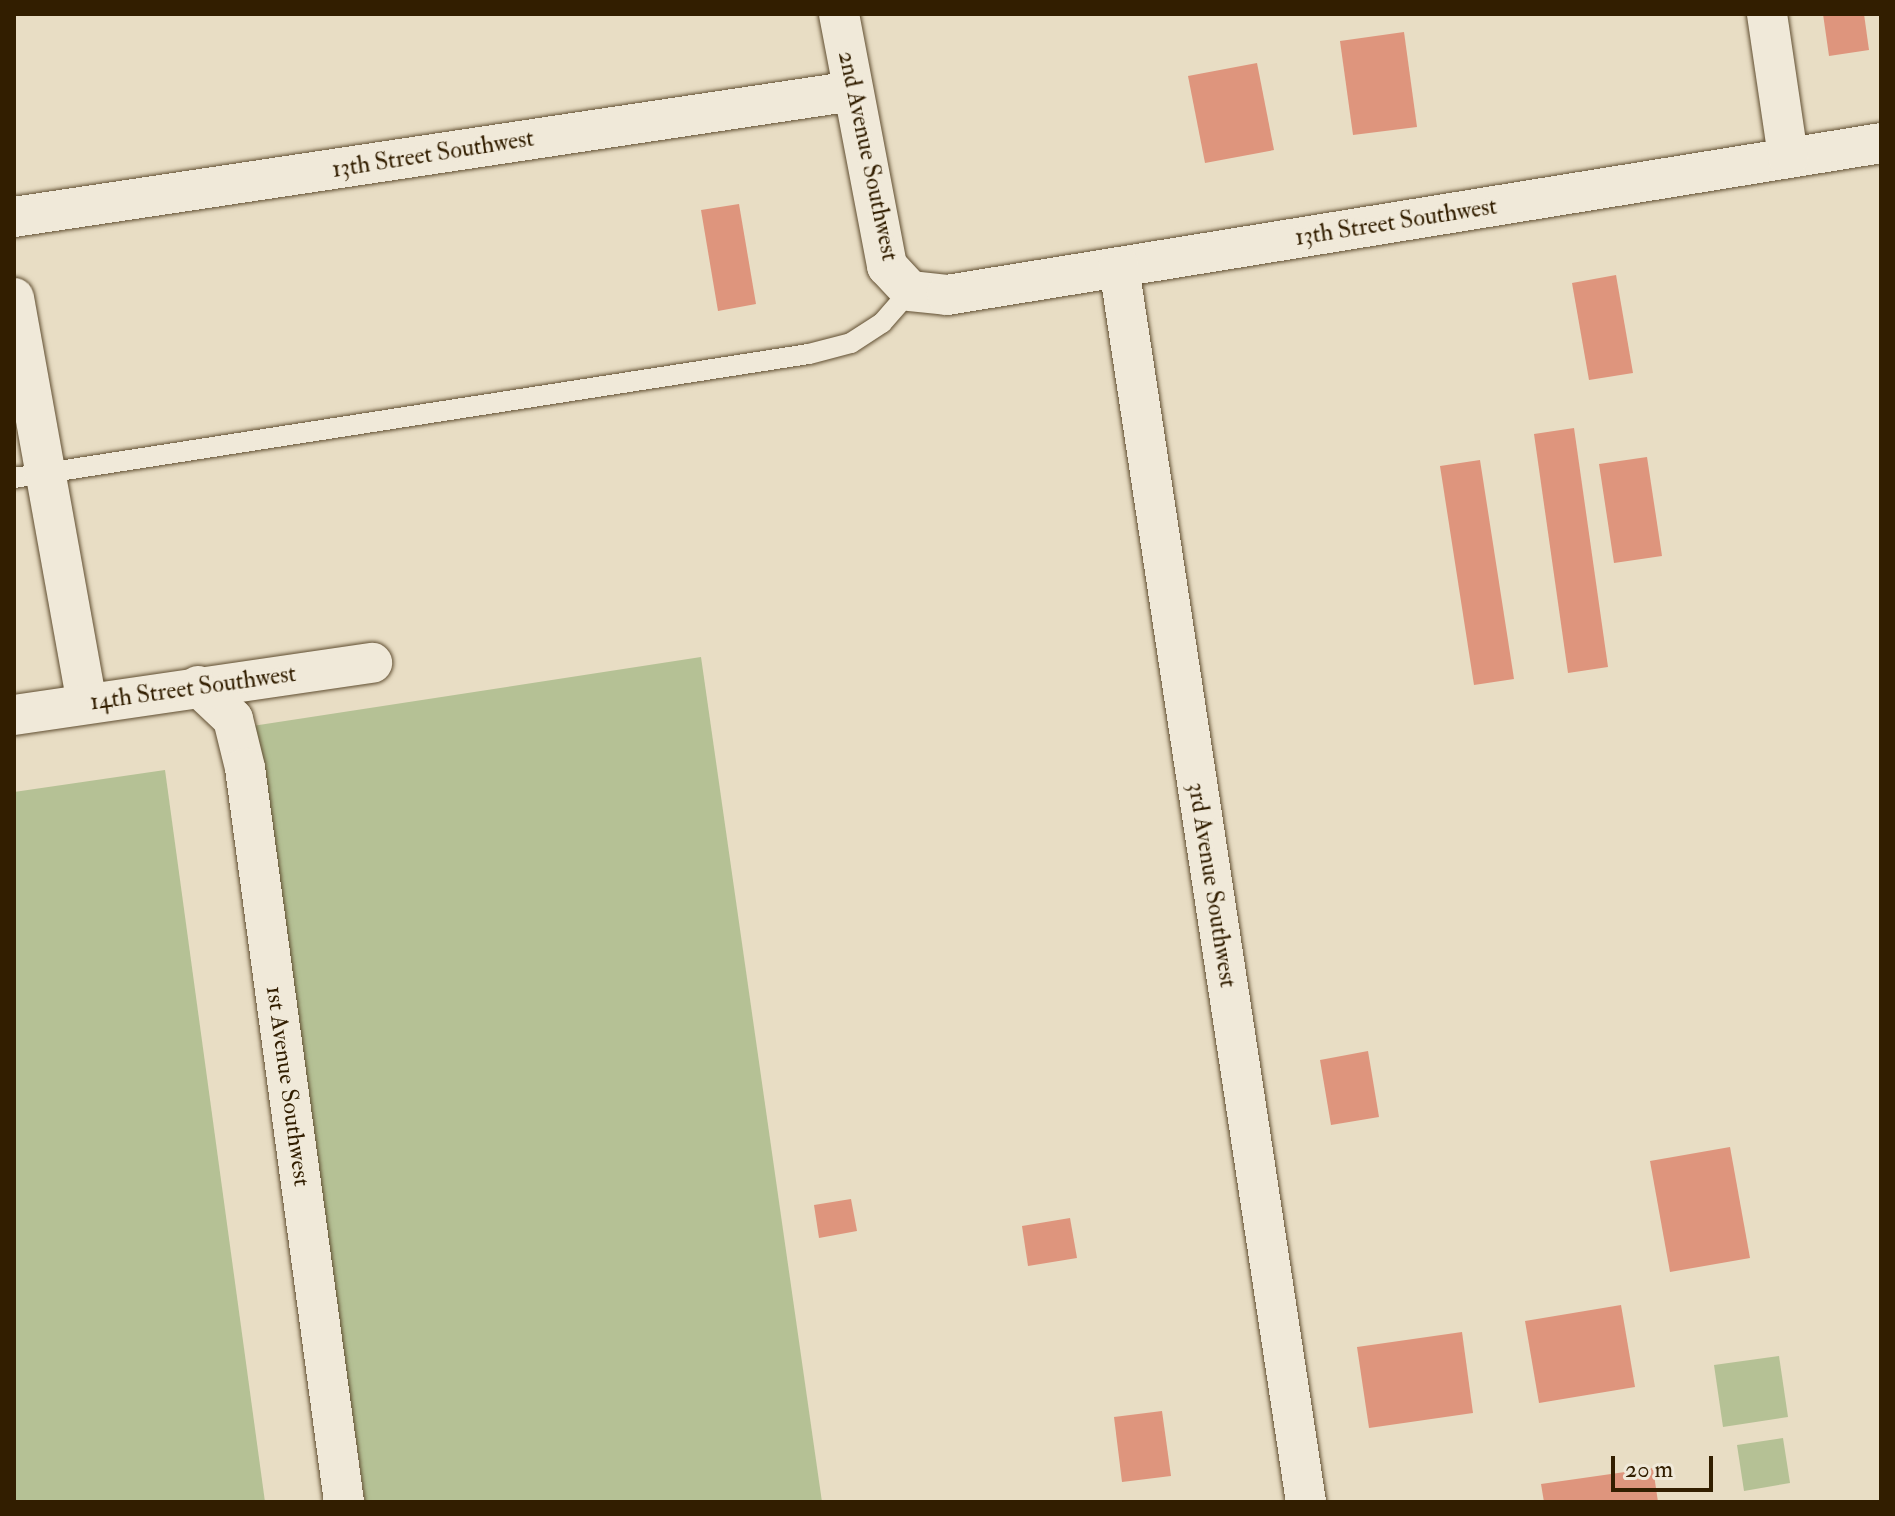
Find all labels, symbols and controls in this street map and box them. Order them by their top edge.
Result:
street label: 2nd Avenue Southwest [832,48,904,264]
street label: 13th Street Southwest [330,124,536,184]
street label: 13th Street Southwest [1293,192,1499,252]
street label: 14th Street Southwest [88,659,298,717]
street label: 3rd Avenue Southwest [1182,780,1242,990]
street label: 1st Avenue Southwest [260,984,316,1188]
scale bar [1615,1440,1717,1490]
text: 20 m [1625,1454,1673,1485]

